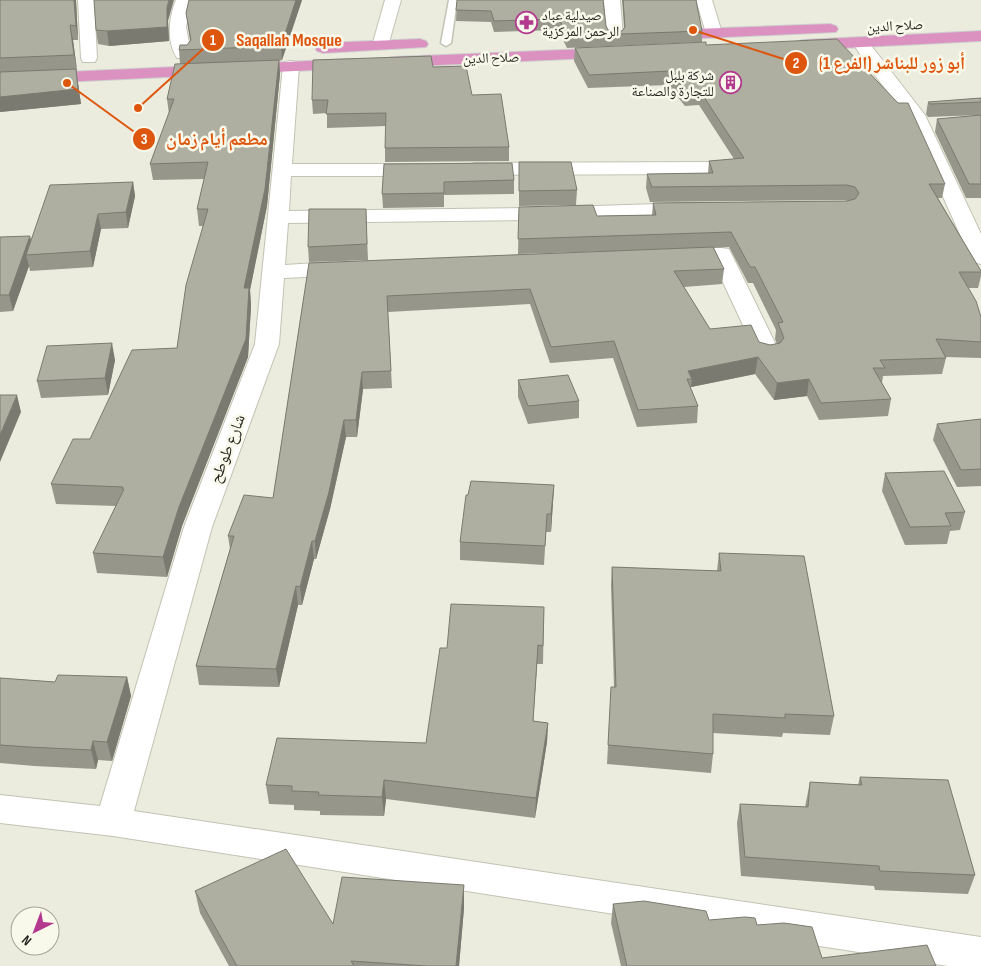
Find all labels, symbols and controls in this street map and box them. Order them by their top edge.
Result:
place label: صيدلية عباد الرحمن المركزية [542,7,619,40]
pharmacy icon: صيدلية عباد الرحمن المركزية [514,11,538,35]
street label: صلاح الدين [866,16,924,37]
callout: Saqallah Mosque [201,23,351,56]
text: Saqallah Mosque [236,30,342,51]
text: 1 [210,31,216,50]
callout: أبو زور للبناشر (الفرع 1) [784,47,975,80]
street label: صلاح الدين [462,49,520,68]
text: أبو زور للبناشر (الفرع 1) [819,52,965,74]
text: 2 [793,54,799,73]
place label: شركة بلبل للتجارة والصناعة [632,67,714,100]
building icon: شركة بلبل للتجارة والصناعة [718,71,742,95]
callout: مطعم أيام زمان [131,122,278,155]
text: مطعم أيام زمان [166,128,268,151]
text: 3 [141,130,148,149]
street label: شارع طوطح [206,412,250,486]
north arrow [10,906,60,956]
text: N [18,931,35,949]

